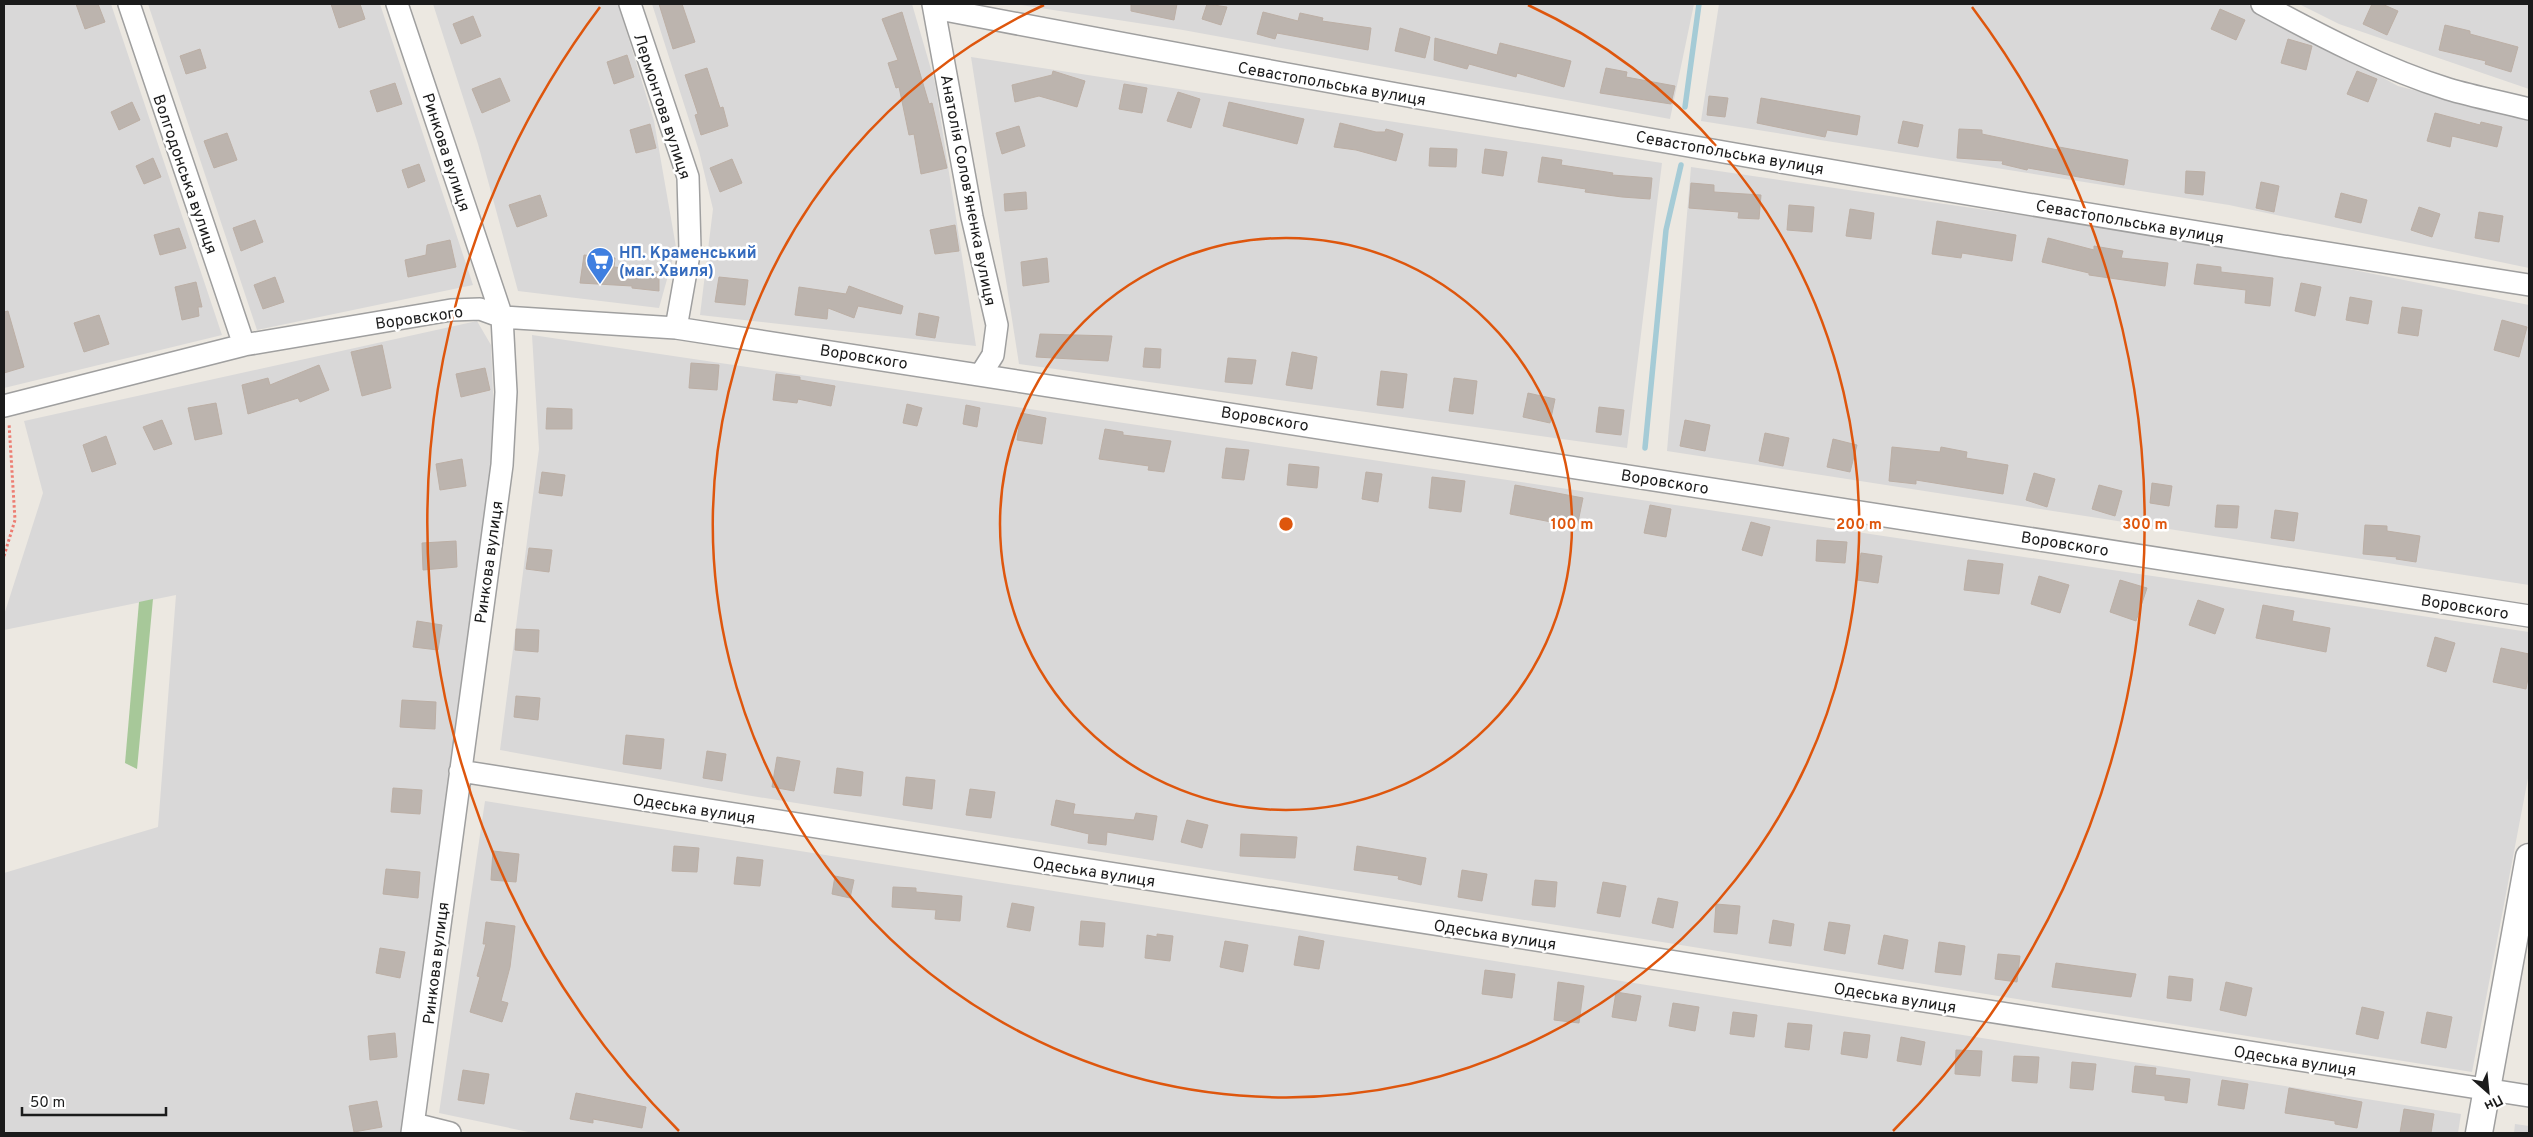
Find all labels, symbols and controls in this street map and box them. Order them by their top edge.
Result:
street label: Лермонтова вулиця [628,31,694,182]
street label: Севастопольська вулиця [1236,59,1427,111]
street label: Анатолія Солов'яненка вулиця [935,73,999,308]
street label: Ринкова вулиця [417,91,474,214]
street label: Волгодонська вулиця [147,92,221,257]
street label: Севастопольська вулиця [1634,128,1825,180]
street label: Севастопольська вулиця [2034,197,2225,249]
place label: НП. Краменський (маг. Хвиля) [619,244,757,282]
supermarket icon: НП. Краменський (маг. Хвиля) [585,246,615,285]
street label: Воровского [374,303,465,335]
street label: Воровского [818,341,909,375]
street label: Воровского [1219,403,1310,437]
street label: Воровского [1619,466,1710,500]
street label: Ринкова вулиця [471,500,508,625]
centre of rings [1277,515,1295,533]
text: 100 m [1551,516,1593,535]
text: 200 m [1836,516,1882,535]
text: 300 m [2122,516,2168,535]
street label: Воровского [2019,528,2110,562]
street label: Воровского [2419,591,2510,625]
street label: Одеська вулиця [631,790,756,830]
street label: Одеська вулиця [1031,853,1156,893]
street label: Ринкова вулиця [420,901,454,1026]
street label: Одеська вулиця [1432,916,1557,956]
street label: Одеська вулиця [1832,979,1957,1019]
street label: Одеська вулиця [2232,1042,2357,1082]
north arrow [2463,1067,2513,1117]
scale bar [22,1084,166,1116]
text: Пн [2481,1090,2505,1114]
text: 50 m [30,1094,65,1113]

